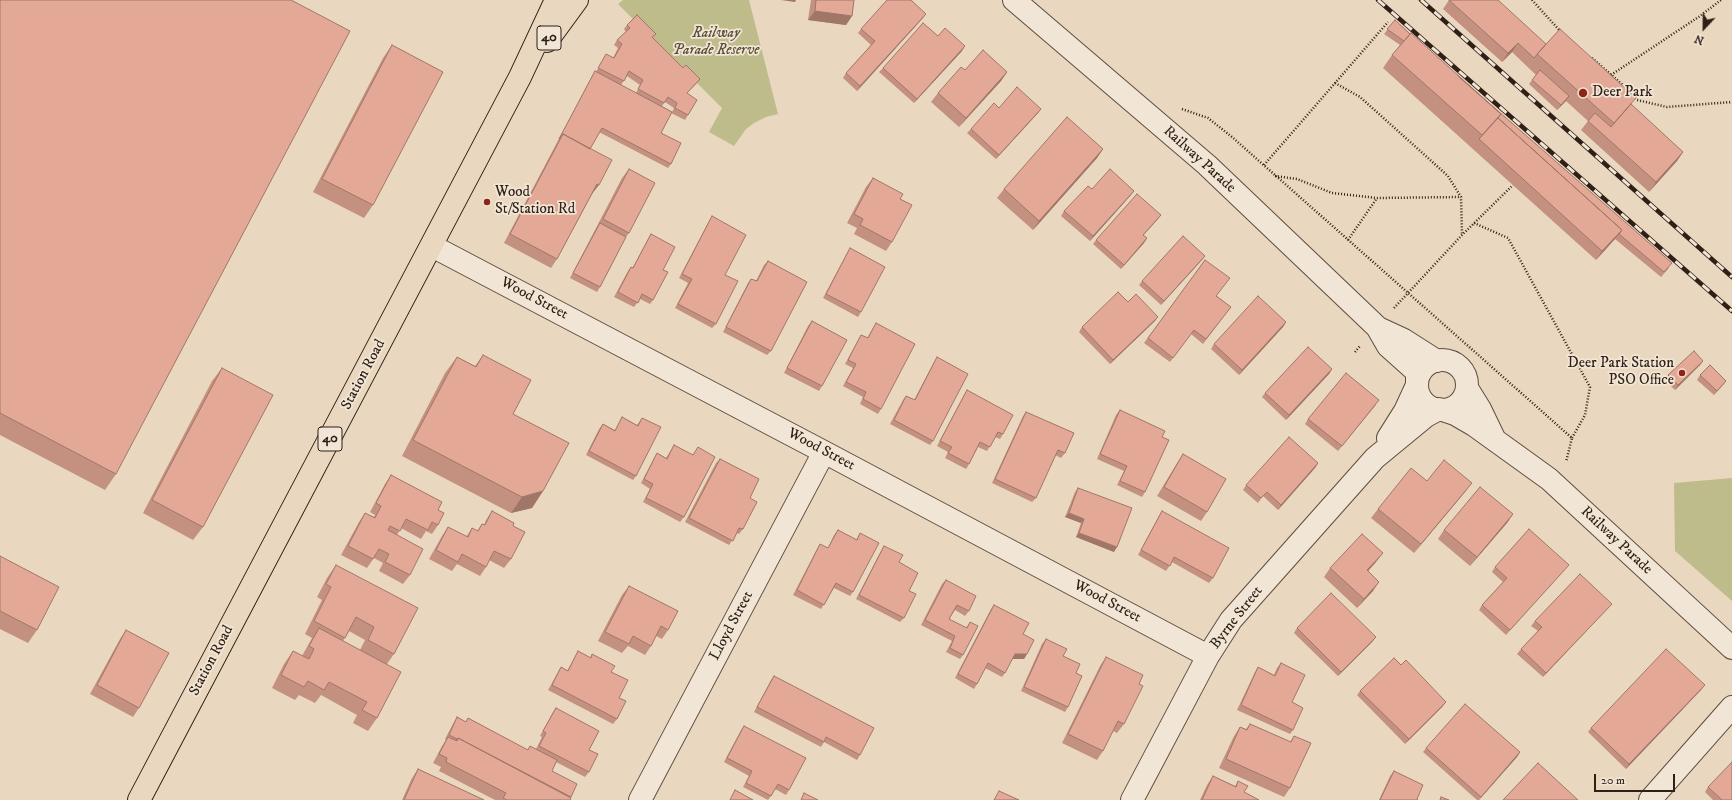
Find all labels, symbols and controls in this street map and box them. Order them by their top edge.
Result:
north arrow [1684,8,1724,48]
park label: Railway Parade Reserve [673,25,759,60]
road number: 40 [537,26,561,50]
text: N [1693,31,1706,47]
place label: Deer Park [1592,84,1652,102]
marker: Deer Park [1577,87,1589,99]
street label: Railway Parade [1159,123,1239,197]
place label: Wood St/Station Rd [495,184,575,219]
marker: Wood St/Station Rd [482,197,492,207]
street label: Wood Street [497,274,571,324]
street label: Station Road [338,337,390,413]
place label: Deer Park Station PSO Office [1568,355,1674,390]
marker: Deer Park Station PSO Office [1677,368,1687,378]
street label: Wood Street [784,425,858,475]
road number: 40 [318,427,342,451]
street label: Railway Parade [1576,503,1656,579]
street label: Wood Street [1070,577,1144,627]
street label: Byrne Street [1207,583,1267,653]
street label: Lloyd Street [706,588,758,664]
street label: Station Road [186,623,238,699]
scale bar [1596,766,1677,792]
text: 20 m [1601,773,1625,788]

